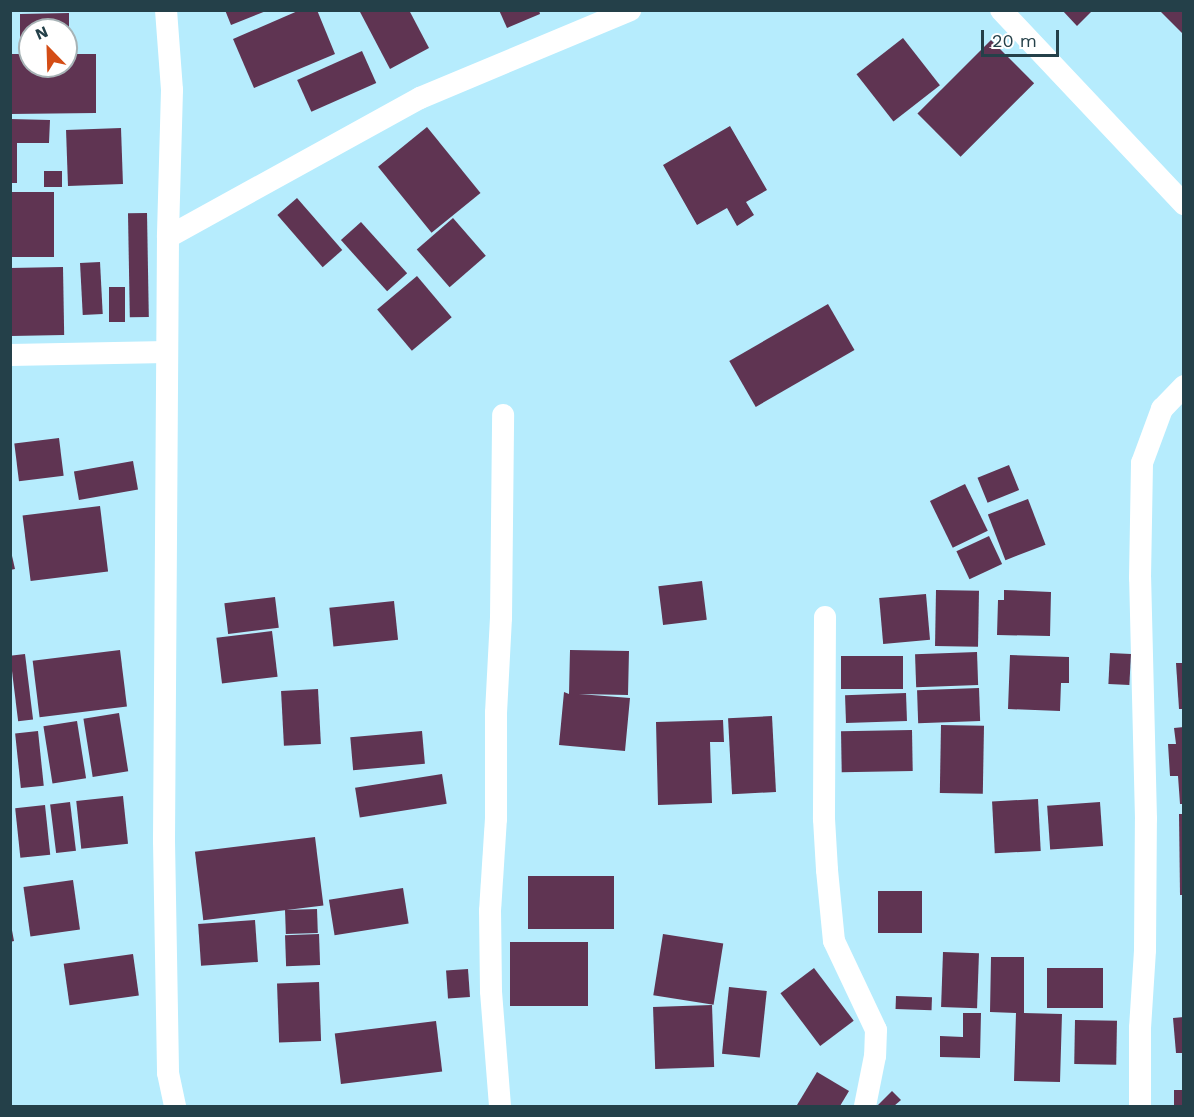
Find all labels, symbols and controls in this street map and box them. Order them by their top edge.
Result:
north arrow [18,18,78,78]
scale bar [984,18,1062,56]
text: N [32,22,51,44]
text: 20 m [992,30,1037,51]

